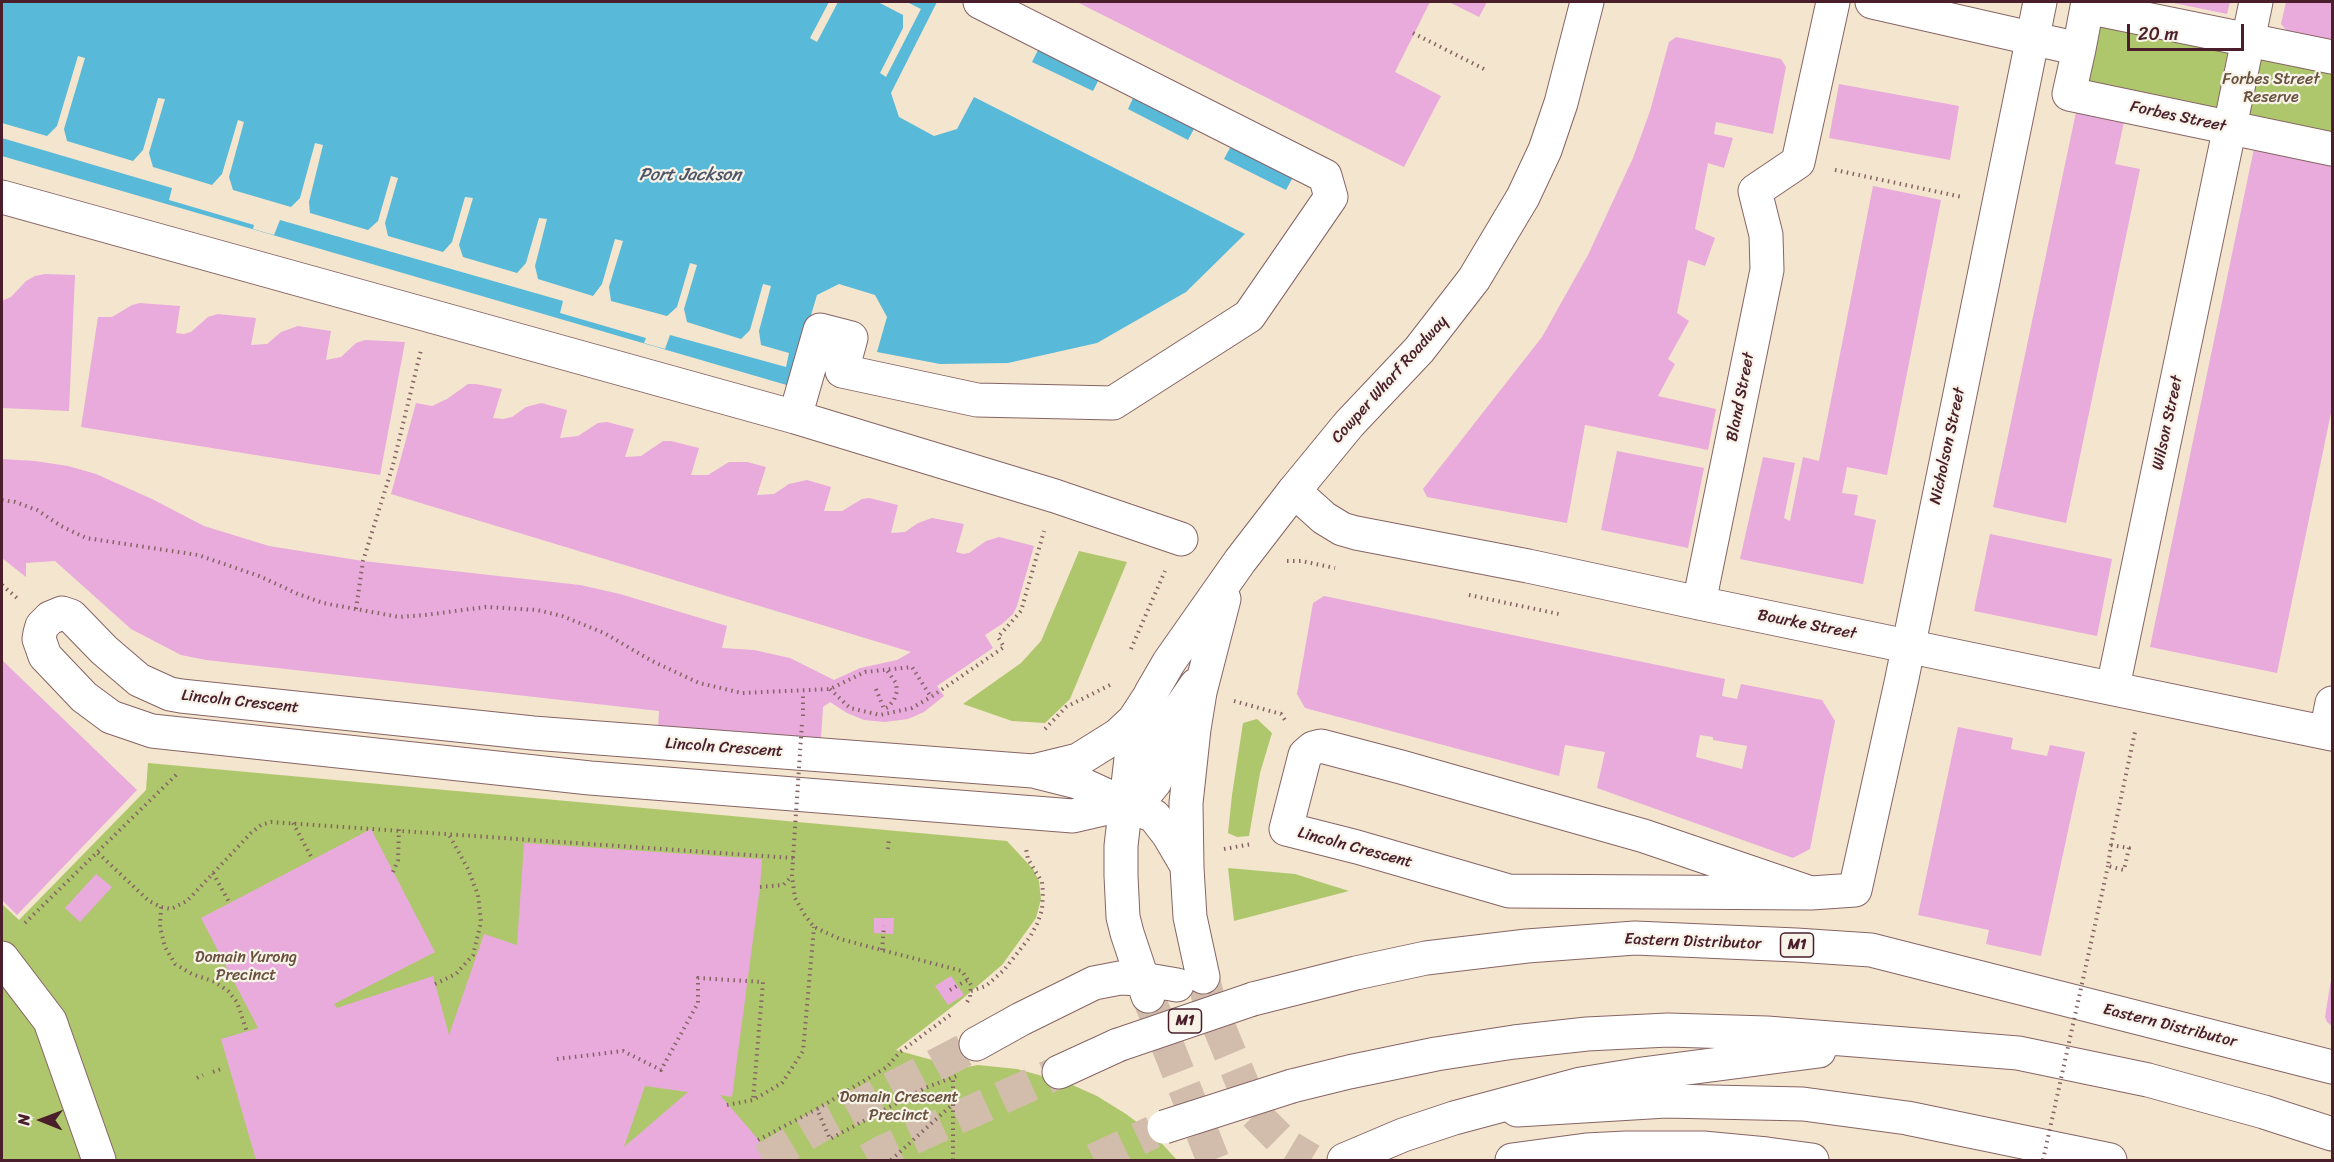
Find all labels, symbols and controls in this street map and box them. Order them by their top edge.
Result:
scale bar [2130,12,2247,50]
text: 20 m [2138,18,2178,50]
park label: Forbes Street Reserve [2222,70,2320,108]
street label: Forbes Street [2128,97,2228,137]
water label: Port Jackson [639,164,741,186]
street label: Cowper Wharf Roadway [1328,312,1452,448]
street label: Bland Street [1723,351,1759,443]
street label: Wilson Street [2149,374,2187,472]
street label: Nicholson Street [1926,386,1970,506]
street label: Bourke Street [1756,606,1858,644]
street label: Lincoln Crescent [180,686,300,718]
street label: Lincoln Crescent [665,734,783,762]
street label: Lincoln Crescent [1296,823,1414,873]
street label: Eastern Distributor [1624,930,1762,954]
road number: M1 [1780,933,1814,957]
park label: Domain Yurong Precinct [195,948,297,986]
street label: Eastern Distributor [2101,1000,2239,1052]
road number: M1 [1168,1009,1202,1033]
park label: Domain Crescent Precinct [839,1088,959,1126]
north arrow [12,1090,72,1150]
text: N [9,1114,38,1125]

